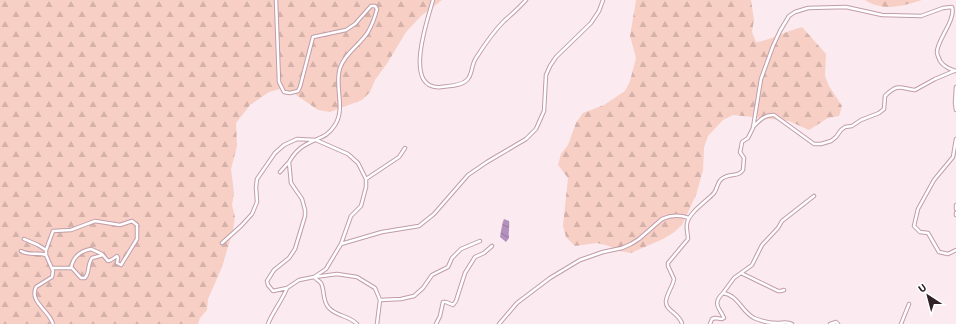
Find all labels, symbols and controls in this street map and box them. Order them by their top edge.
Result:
north arrow [908,276,948,316]
text: U [915,280,930,297]

